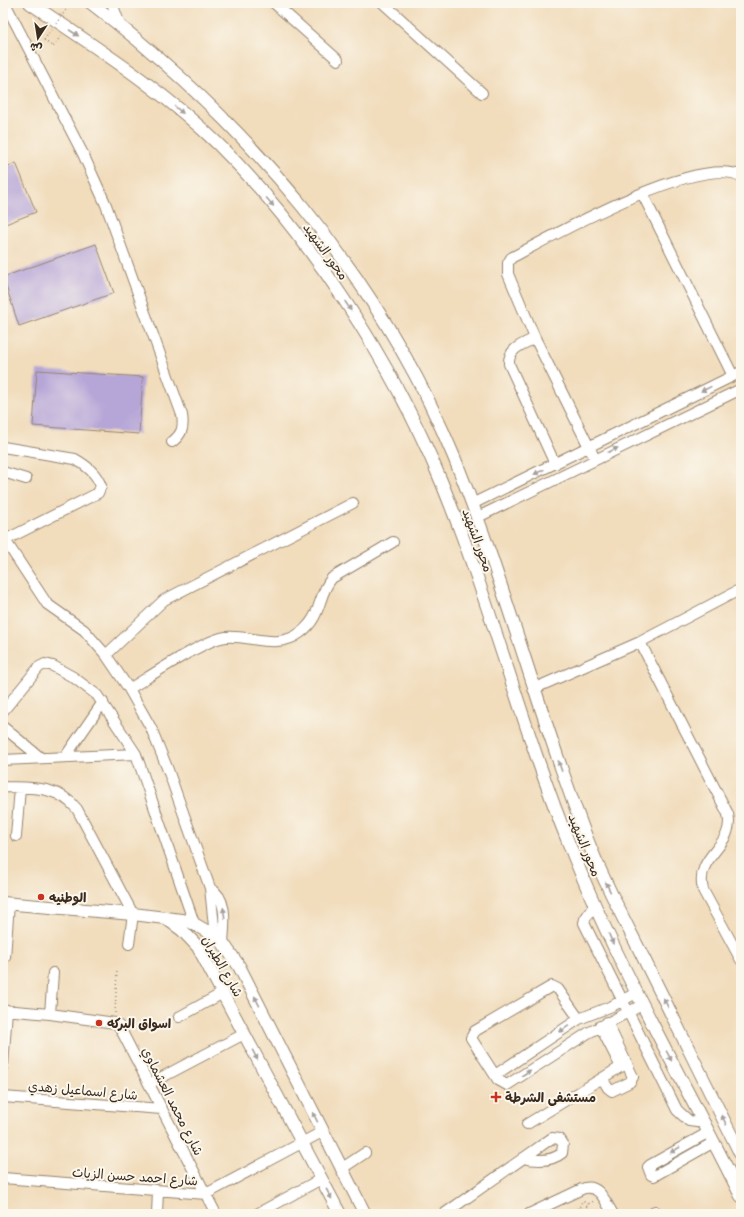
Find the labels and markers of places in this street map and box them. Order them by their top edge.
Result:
place label: الوطنيه [49,890,86,907]
marker: الوطنيه [36,892,46,902]
place label: اسواق البركه [107,1016,171,1033]
marker: اسواق البركه [94,1018,104,1028]
place label: مستشفى الشرطة [505,1090,596,1107]
marker: مستشفى الشرطة [490,1091,502,1103]

